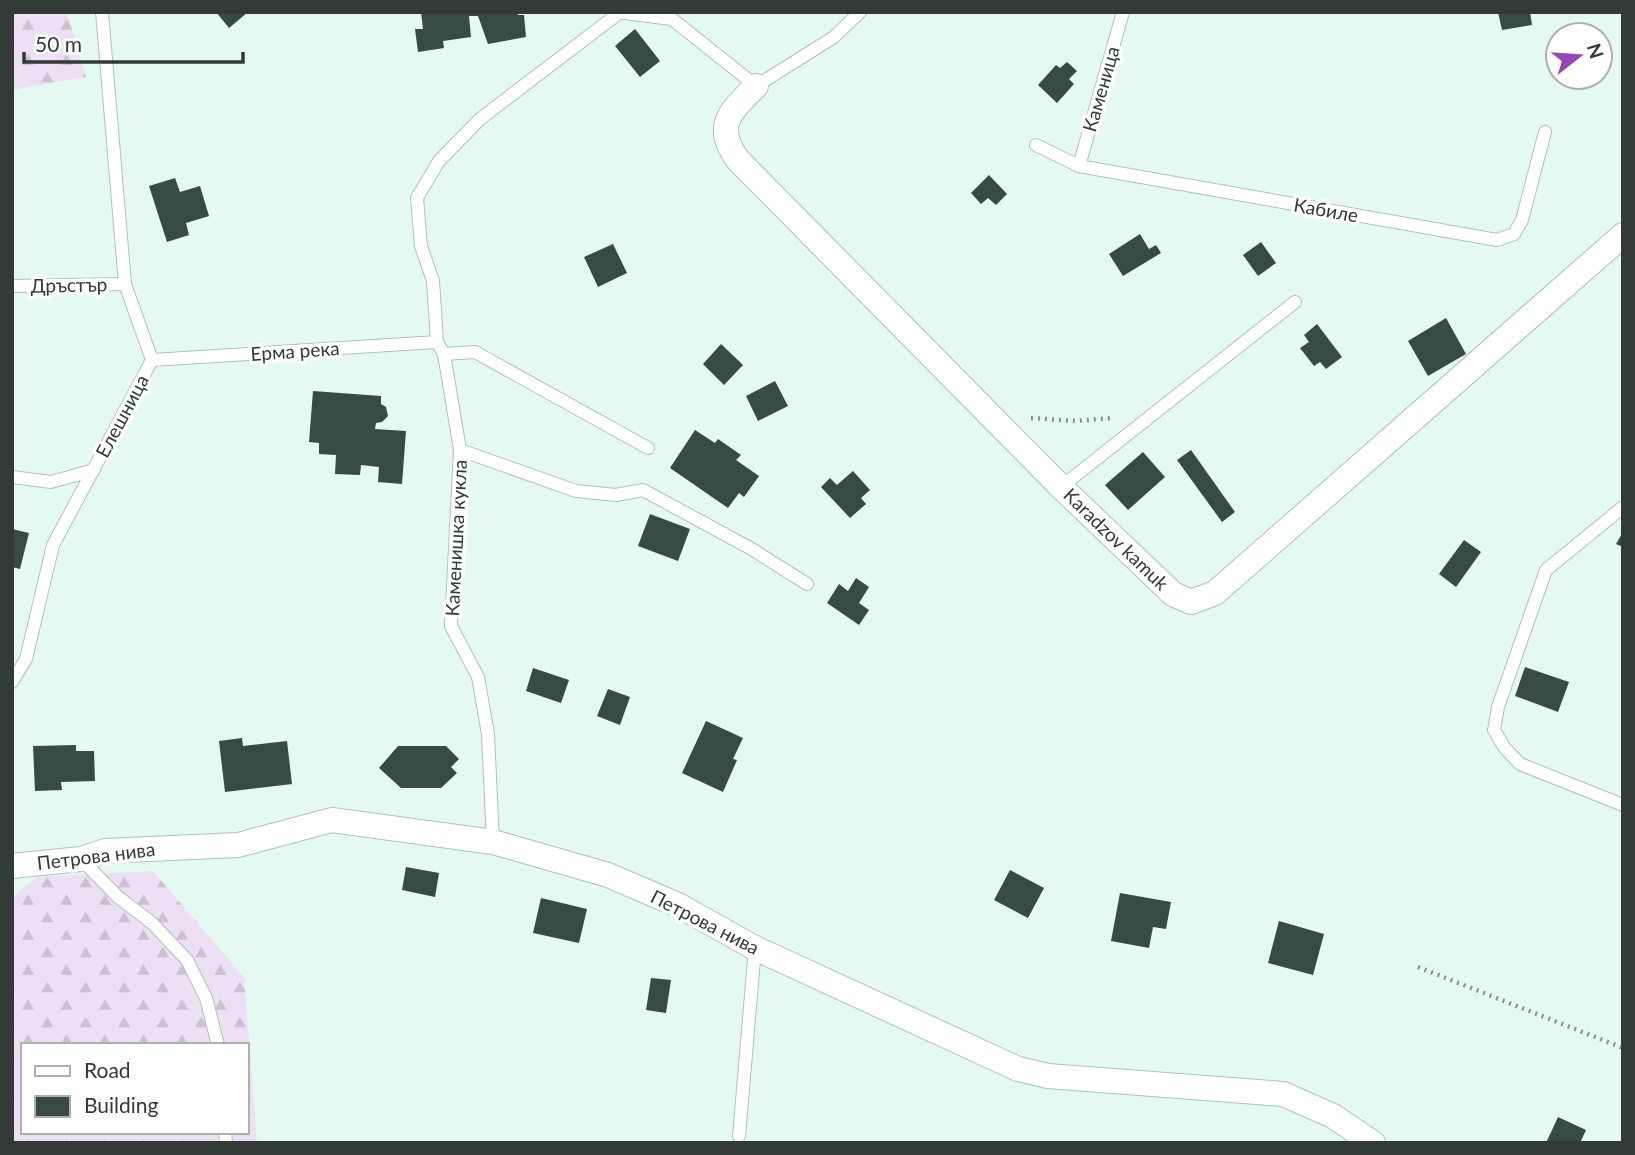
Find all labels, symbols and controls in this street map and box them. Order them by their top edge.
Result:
scale bar [24,21,243,65]
north arrow [1544,21,1614,91]
text: 50 m [35,31,82,56]
text: N [1583,41,1609,61]
street label: Каменица [1077,43,1124,134]
street label: Кабиле [1292,193,1360,226]
street label: Дръстър [30,272,108,297]
street label: Ерма река [250,336,340,365]
street label: Елешница [90,370,153,461]
street label: Каменишка кукла [440,459,471,617]
street label: Karadzov kamuk [1059,483,1174,595]
street label: Петрова нива [36,837,156,874]
street label: Петрова нива [647,884,763,959]
legend [21,1043,248,1134]
text: Road [84,1057,131,1082]
text: Building [84,1092,159,1117]

